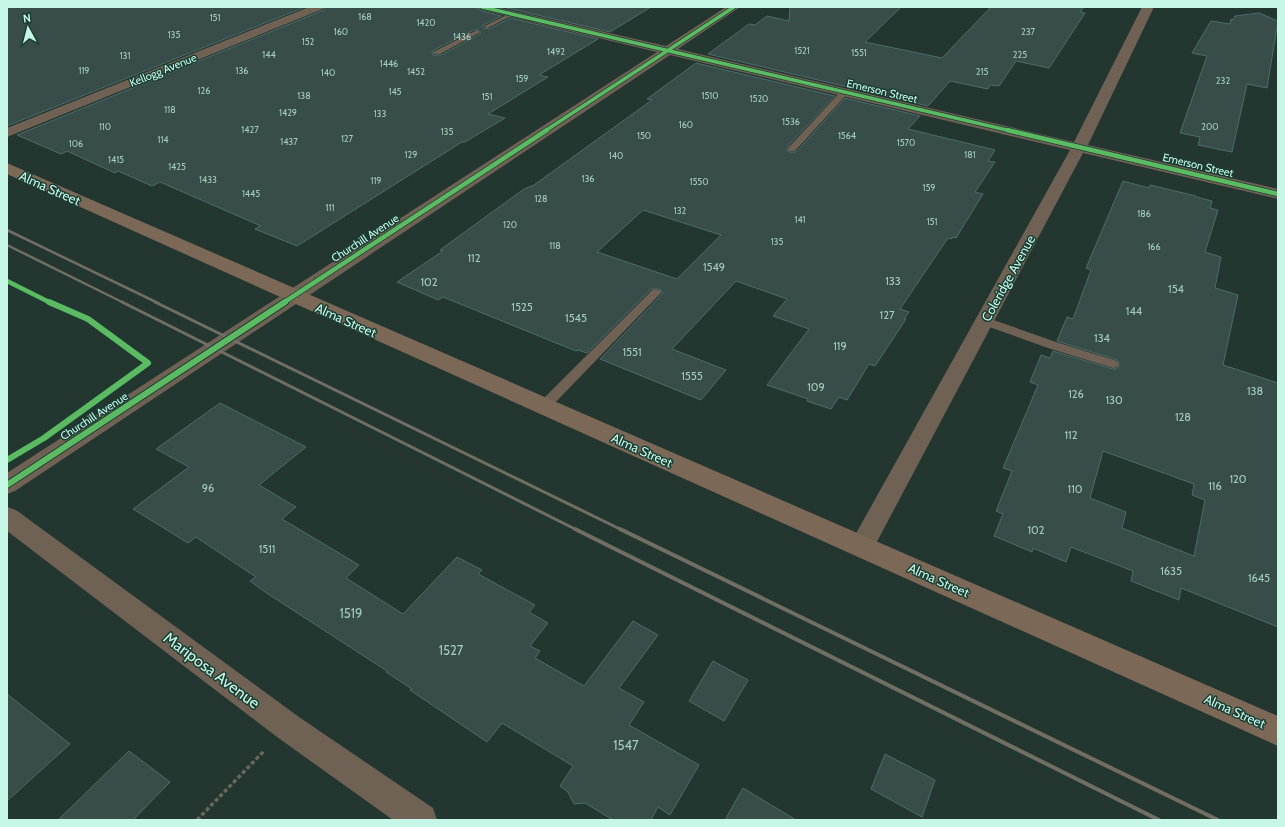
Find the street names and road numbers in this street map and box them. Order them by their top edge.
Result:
street label: Kellogg Avenue [127,50,199,90]
street label: Emerson Street [845,76,919,106]
street label: Emerson Street [1161,150,1235,180]
street label: Alma Street [17,167,83,209]
street label: Churchill Avenue [329,211,402,265]
street label: Coleridge Avenue [978,232,1038,324]
street label: Alma Street [313,299,379,341]
street label: Churchill Avenue [58,389,131,443]
street label: Alma Street [609,429,675,471]
street label: Alma Street [906,559,972,601]
street label: Mariposa Avenue [160,628,263,713]
street label: Alma Street [1202,690,1268,732]

